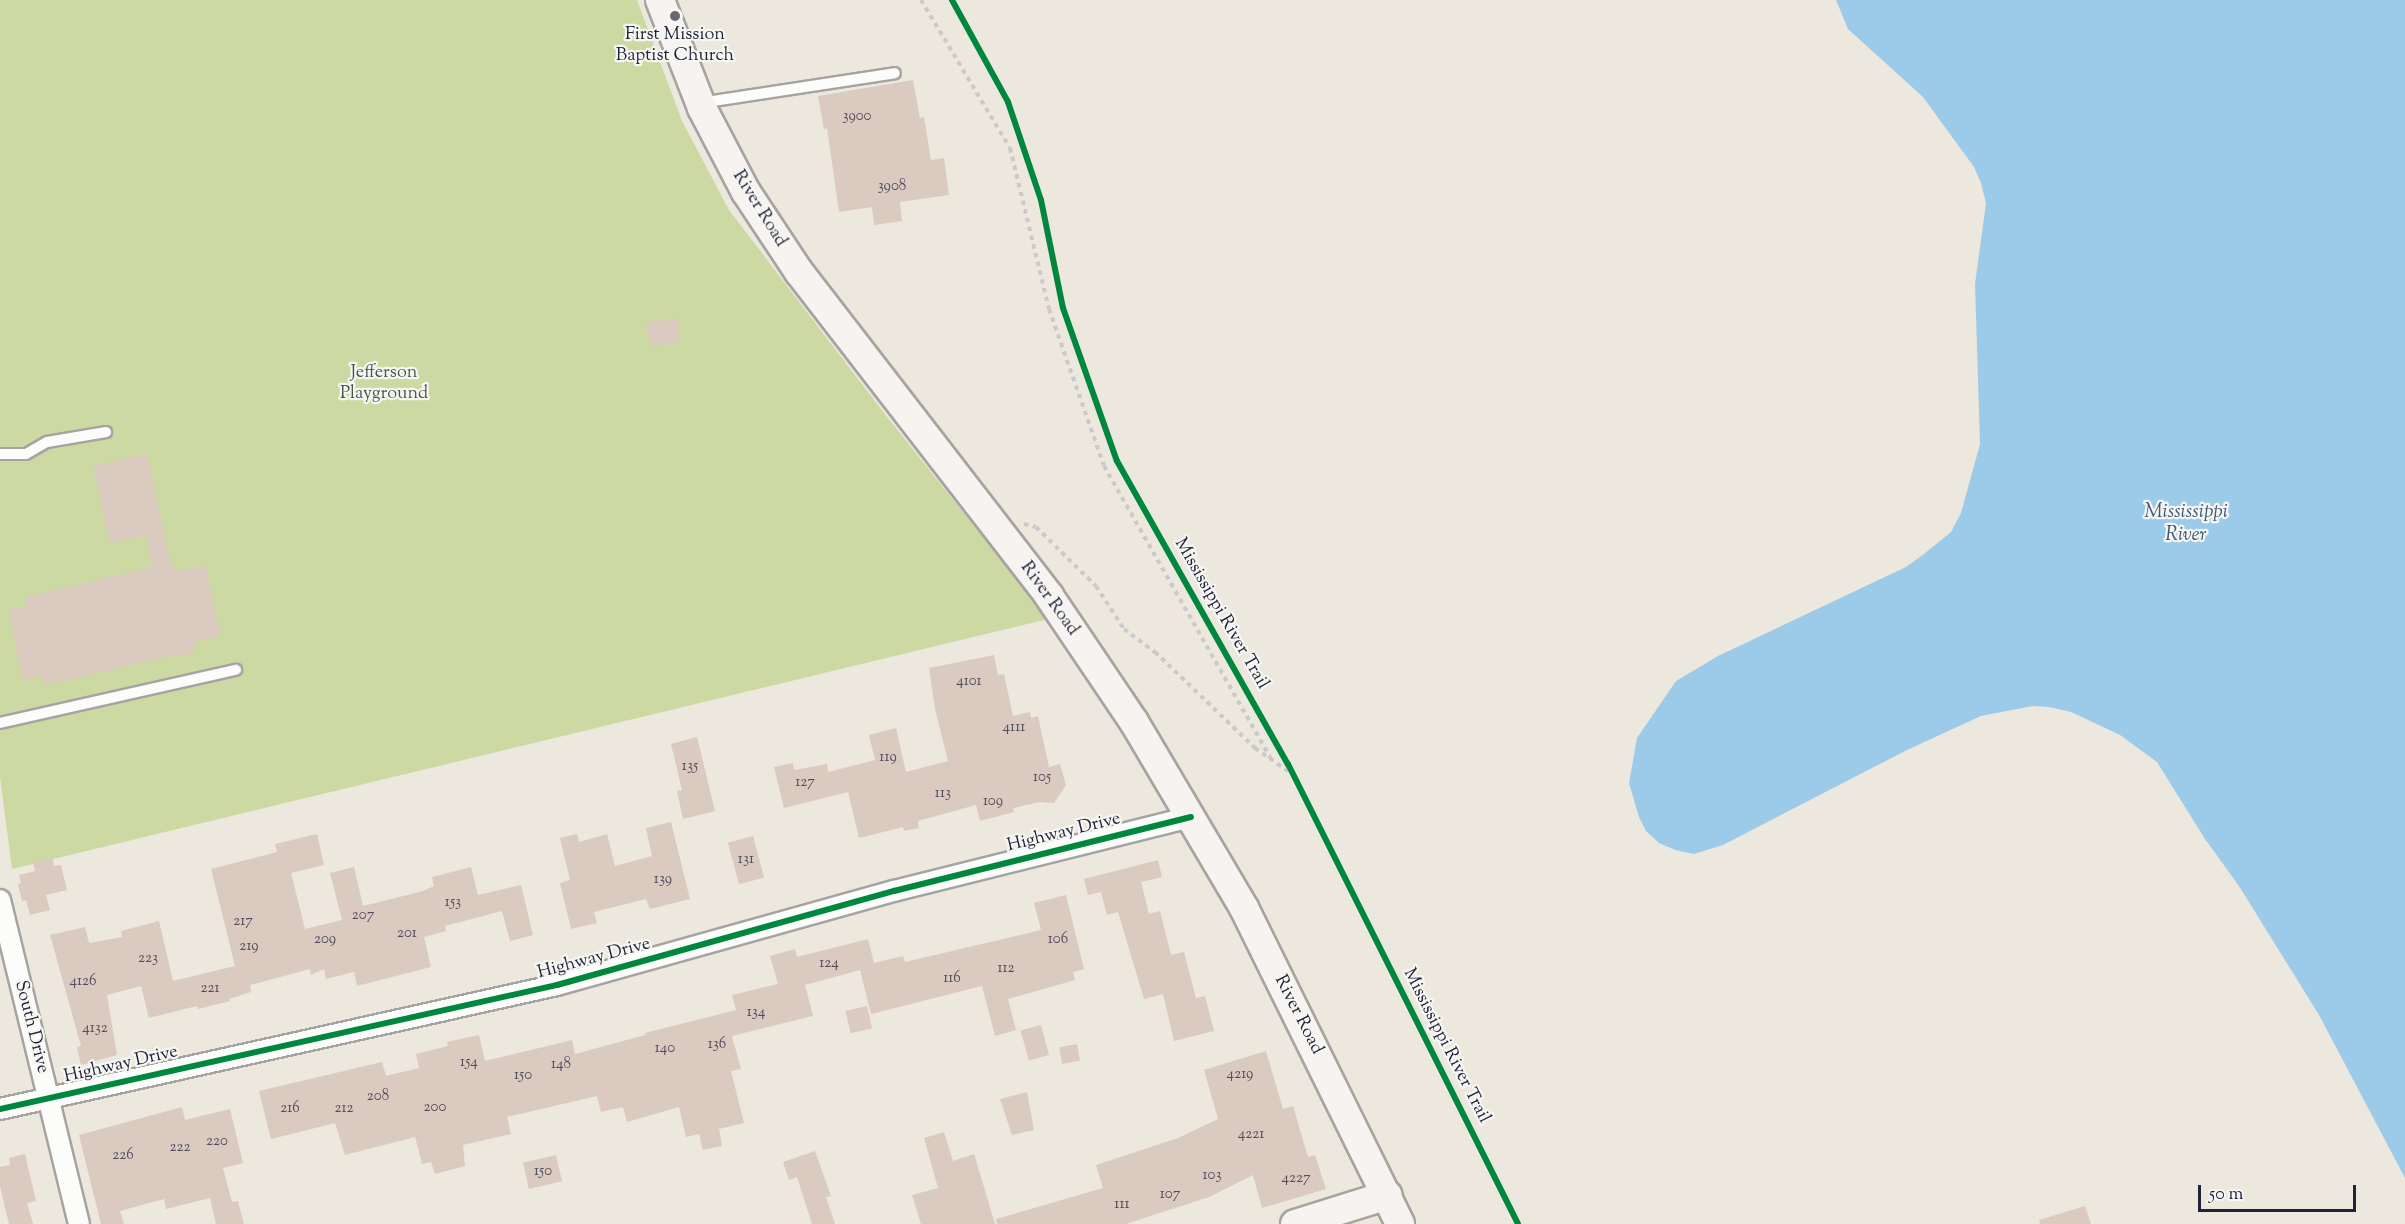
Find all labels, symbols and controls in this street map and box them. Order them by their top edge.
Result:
marker: First Mission Baptist Church [668,9,682,23]
place label: First Mission Baptist Church [616,25,734,68]
house number: 3900 [842,108,872,126]
street label: River Road [727,167,791,251]
house number: 3908 [878,178,906,196]
park label: Jefferson Playground [340,363,428,406]
water label: Mississippi River [2144,500,2228,547]
street label: Mississippi River Trail [1169,535,1273,693]
street label: River Road [1015,558,1083,640]
house number: 4101 [956,673,982,691]
house number: 4111 [1003,719,1025,737]
house number: 119 [879,749,897,767]
house number: 135 [682,758,698,776]
house number: 105 [1033,769,1051,787]
house number: 127 [795,774,815,792]
house number: 113 [935,785,951,803]
house number: 109 [983,793,1003,811]
street label: Highway Drive [1005,808,1123,858]
house number: 131 [738,851,754,869]
house number: 139 [654,871,672,889]
house number: 153 [445,894,461,912]
house number: 207 [352,907,374,925]
house number: 217 [233,913,253,931]
house number: 201 [397,925,417,943]
house number: 209 [314,931,336,949]
house number: 106 [1048,931,1068,949]
street label: Highway Drive [535,934,653,984]
house number: 219 [239,938,259,956]
house number: 223 [138,950,158,968]
house number: 124 [819,955,839,973]
house number: 112 [997,960,1015,978]
street label: Mississippi River Trail [1398,965,1494,1127]
house number: 116 [943,970,961,988]
street label: River Road [1269,972,1327,1058]
house number: 4126 [69,973,97,991]
street label: South Drive [9,978,53,1076]
house number: 221 [200,980,220,998]
house number: 134 [747,1004,765,1022]
house number: 4132 [82,1020,108,1038]
house number: 136 [708,1036,726,1054]
house number: 140 [655,1040,675,1058]
street label: Highway Drive [62,1041,180,1089]
house number: 154 [460,1054,478,1072]
house number: 148 [551,1056,571,1074]
house number: 4219 [1227,1066,1253,1084]
house number: 150 [514,1067,532,1085]
house number: 208 [367,1088,389,1106]
house number: 200 [424,1099,446,1117]
house number: 216 [280,1100,300,1118]
house number: 212 [334,1100,354,1118]
house number: 4221 [1238,1126,1264,1144]
house number: 220 [206,1133,228,1151]
house number: 222 [169,1139,191,1157]
house number: 226 [112,1147,134,1165]
house number: 150 [534,1163,552,1181]
house number: 103 [1203,1167,1221,1185]
house number: 4227 [1281,1170,1311,1188]
scale bar [2201,1173,2358,1211]
text: 50 m [2209,1182,2243,1208]
house number: 107 [1160,1186,1180,1204]
house number: 111 [1114,1196,1130,1214]

